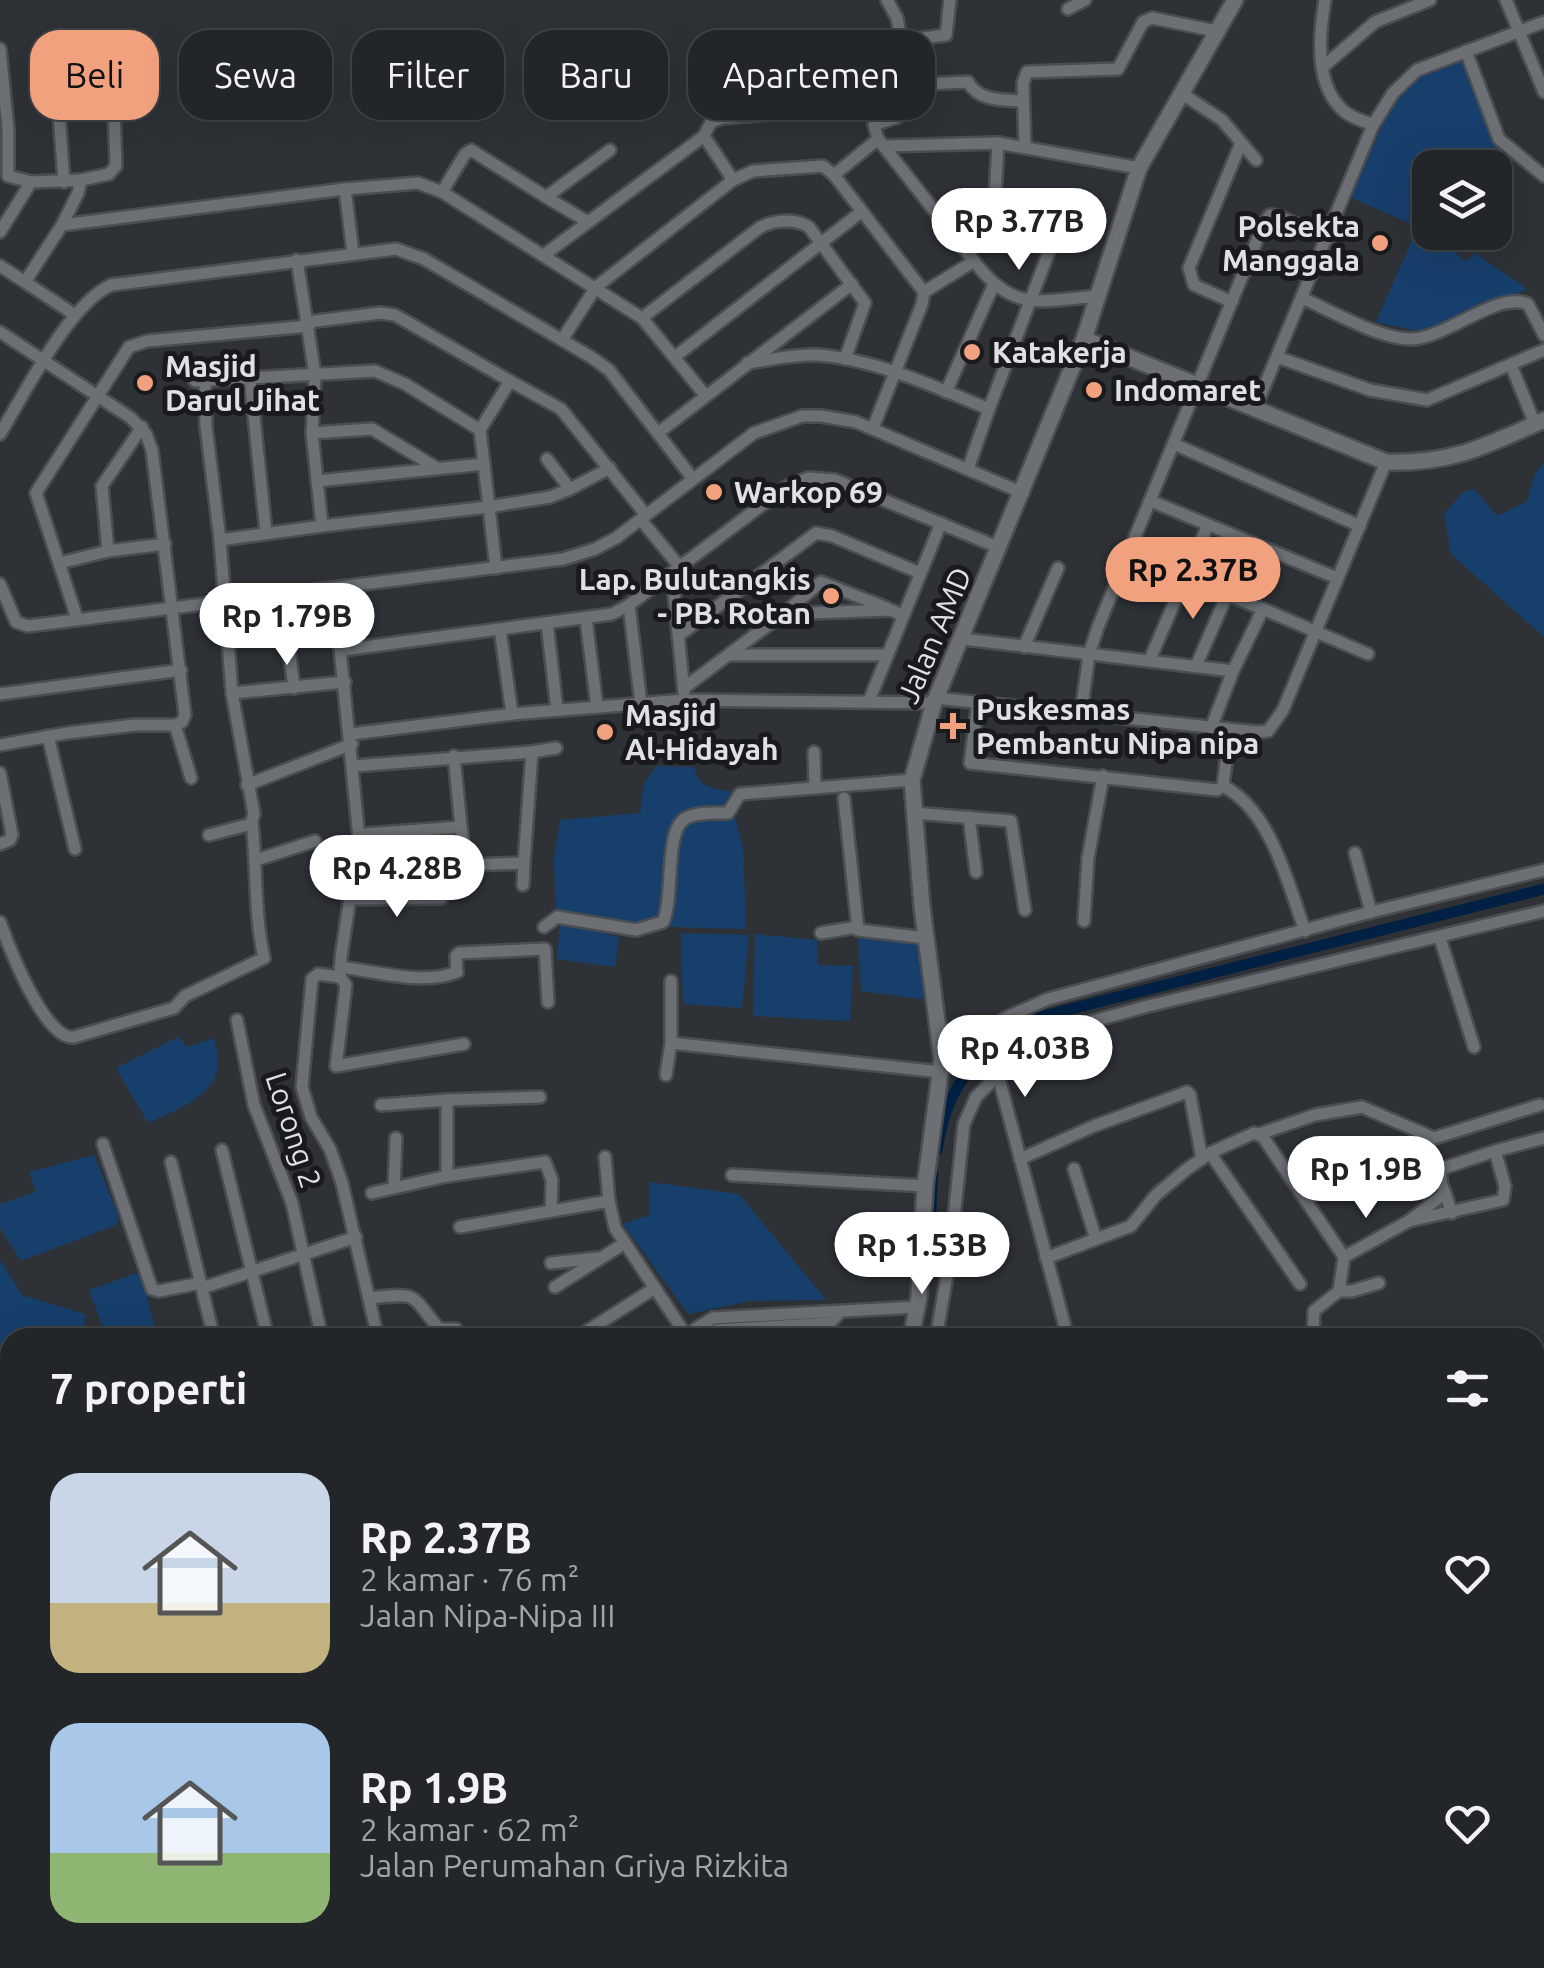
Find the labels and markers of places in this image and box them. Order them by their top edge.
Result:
pin: Rp 3.77B [916,188,1122,273]
place label: Polsekta Manggala [1222,209,1360,277]
marker: Polsekta Manggala [1369,232,1391,254]
place label: Katakerja [992,335,1127,369]
marker: Katakerja [961,341,983,363]
place label: Masjid Darul Jihat [165,349,320,417]
marker: Masjid Darul Jihat [134,372,156,394]
place label: Indomaret [1114,373,1261,407]
marker: Indomaret [1083,379,1105,401]
place label: Warkop 69 [734,475,883,509]
marker: Warkop 69 [703,481,725,503]
pin: Rp 2.37B [1090,537,1296,622]
place label: Lap. Bulutangkis - PB. Rotan [579,562,811,630]
pin: Rp 1.79B [184,583,390,668]
marker: Lap. Bulutangkis - PB. Rotan [820,585,842,607]
place label: Puskesmas Pembantu Nipa nipa [976,692,1259,760]
place label: Masjid Al-Hidayah [625,698,779,766]
marker: Puskesmas Pembantu Nipa nipa [940,713,966,739]
marker: Masjid Al-Hidayah [594,721,616,743]
pin: Rp 4.28B [294,835,500,920]
pin: Rp 4.03B [922,1015,1128,1100]
pin: Rp 1.9B [1274,1136,1458,1221]
pin: Rp 1.53B [819,1212,1025,1297]

